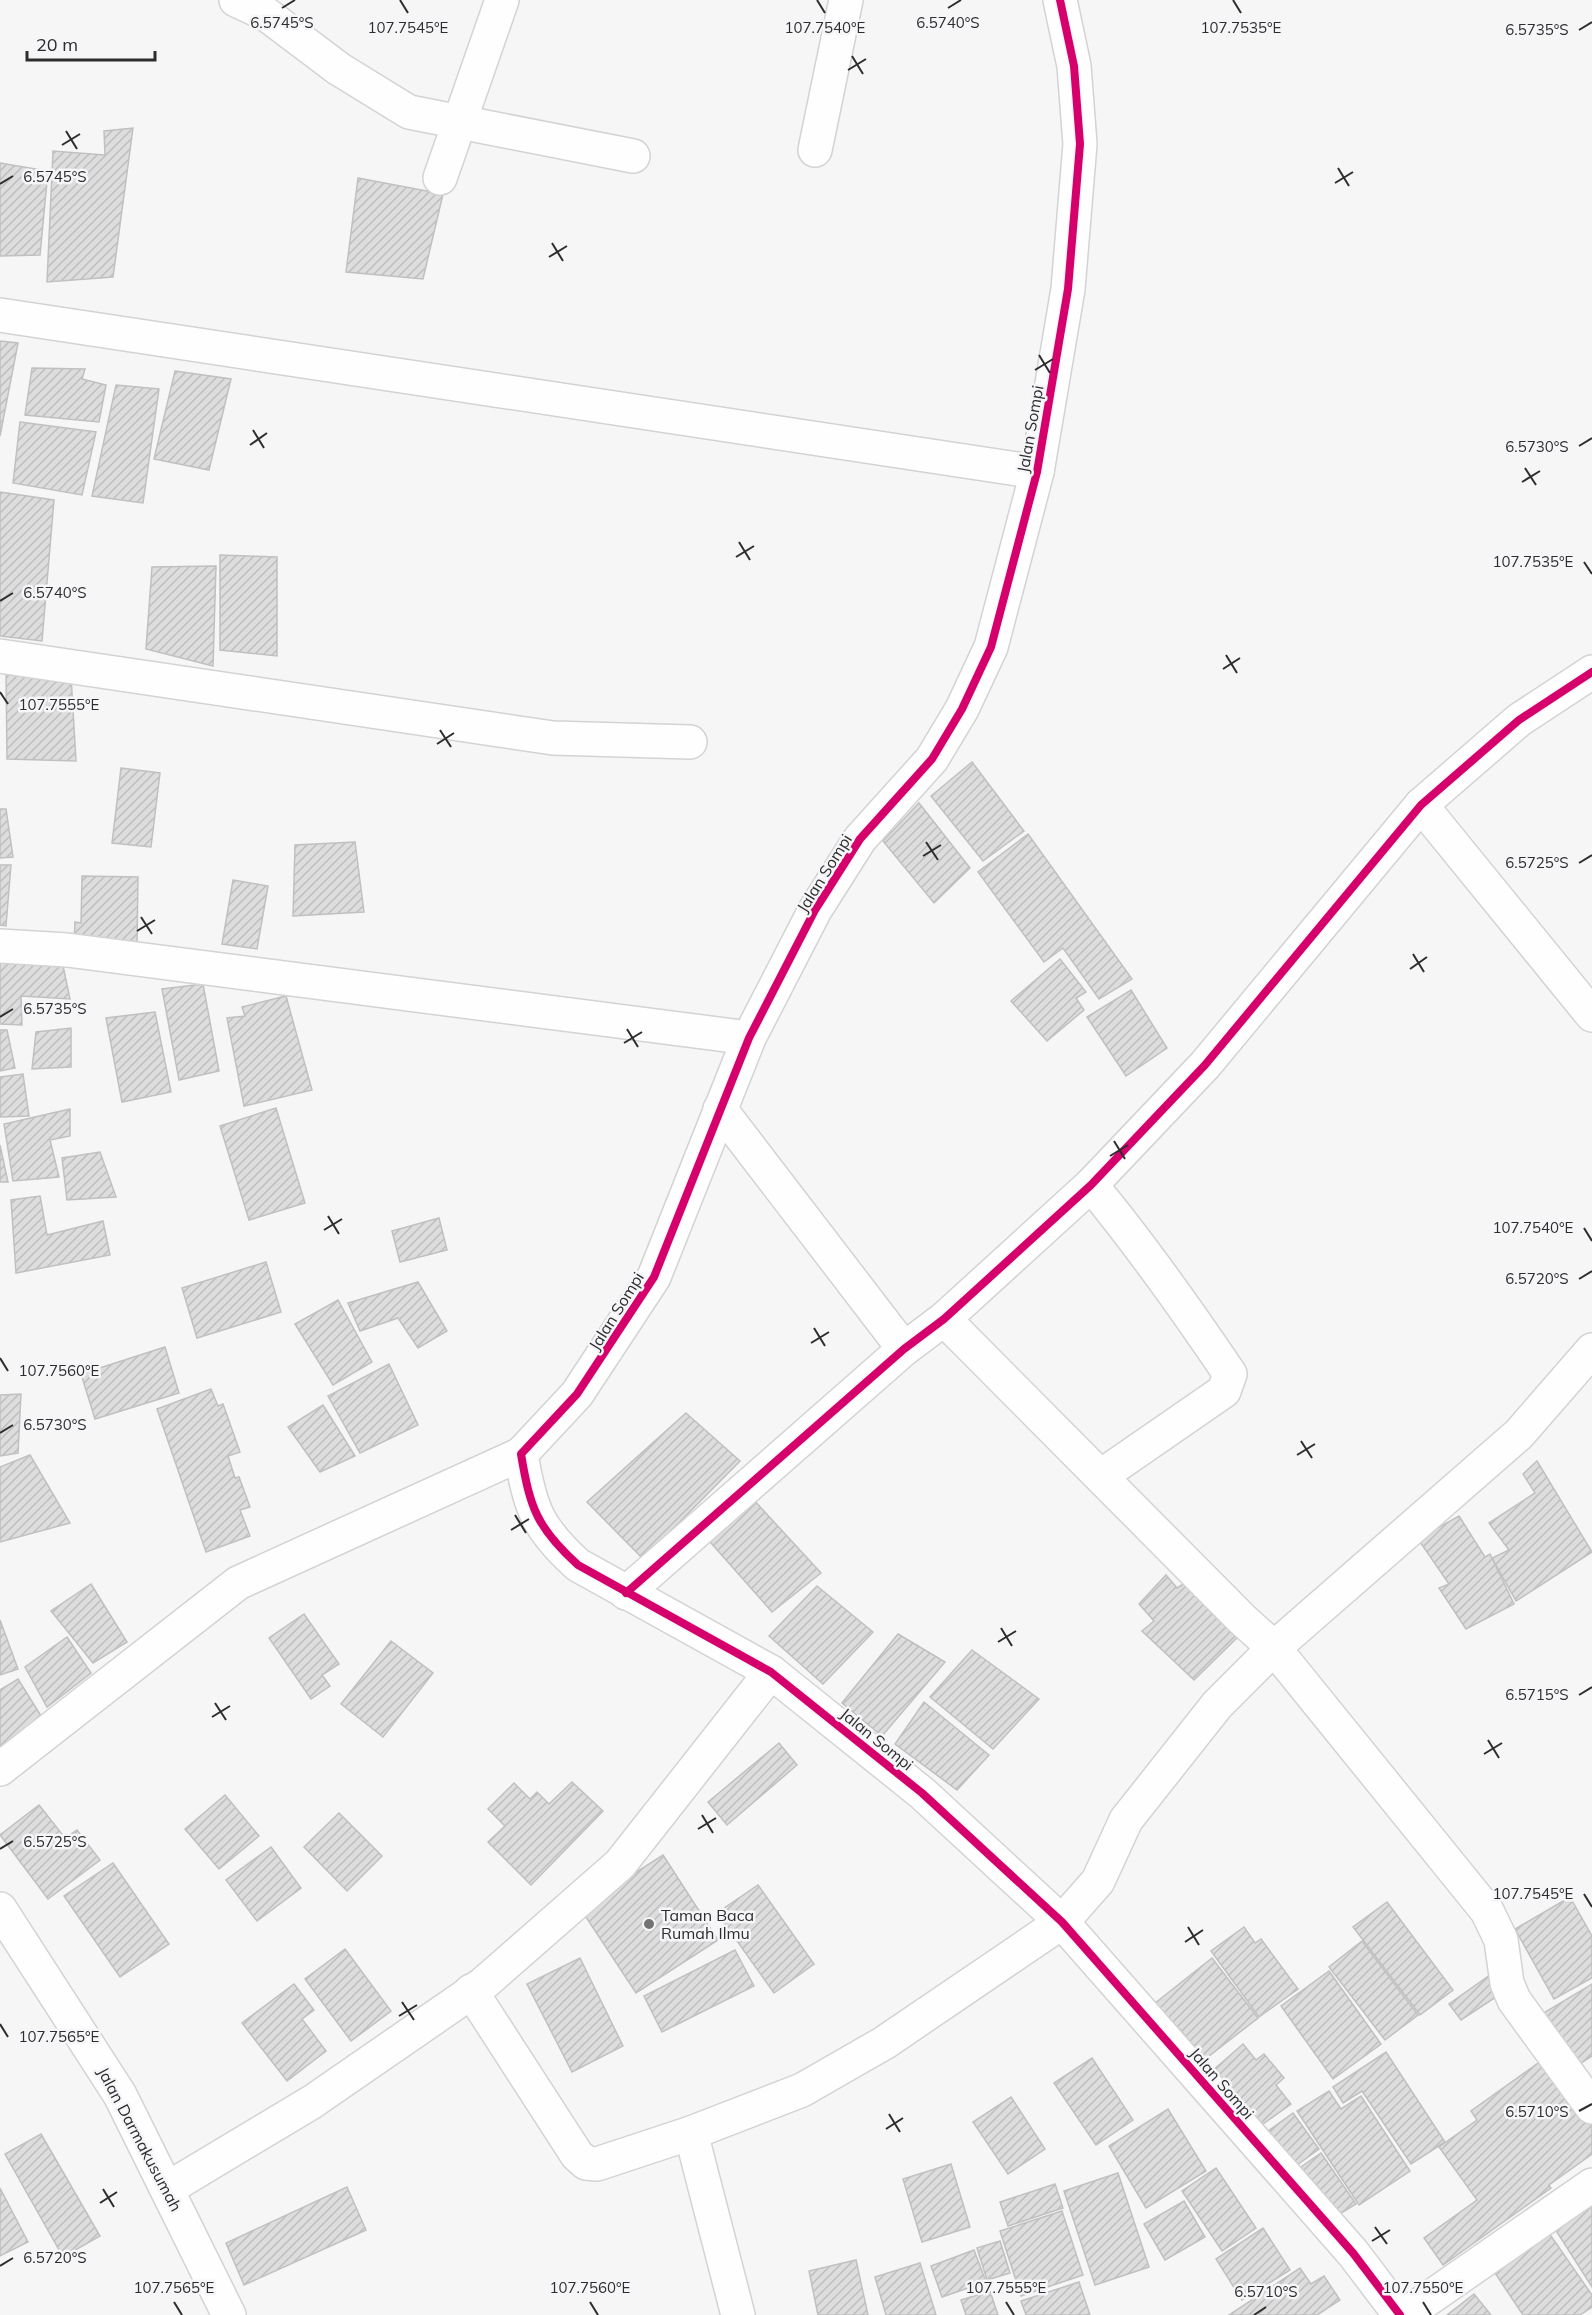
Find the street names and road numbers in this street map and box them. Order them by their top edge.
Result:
street label: Jalan Sompi [1012,384,1048,474]
street label: Jalan Sompi [792,830,856,916]
street label: Jalan Sompi [584,1268,648,1354]
street label: Jalan Sompi [836,1703,918,1775]
street label: Jalan Sompi [1185,2043,1259,2123]
street label: Jalan Darmakusumah [93,2063,187,2215]

